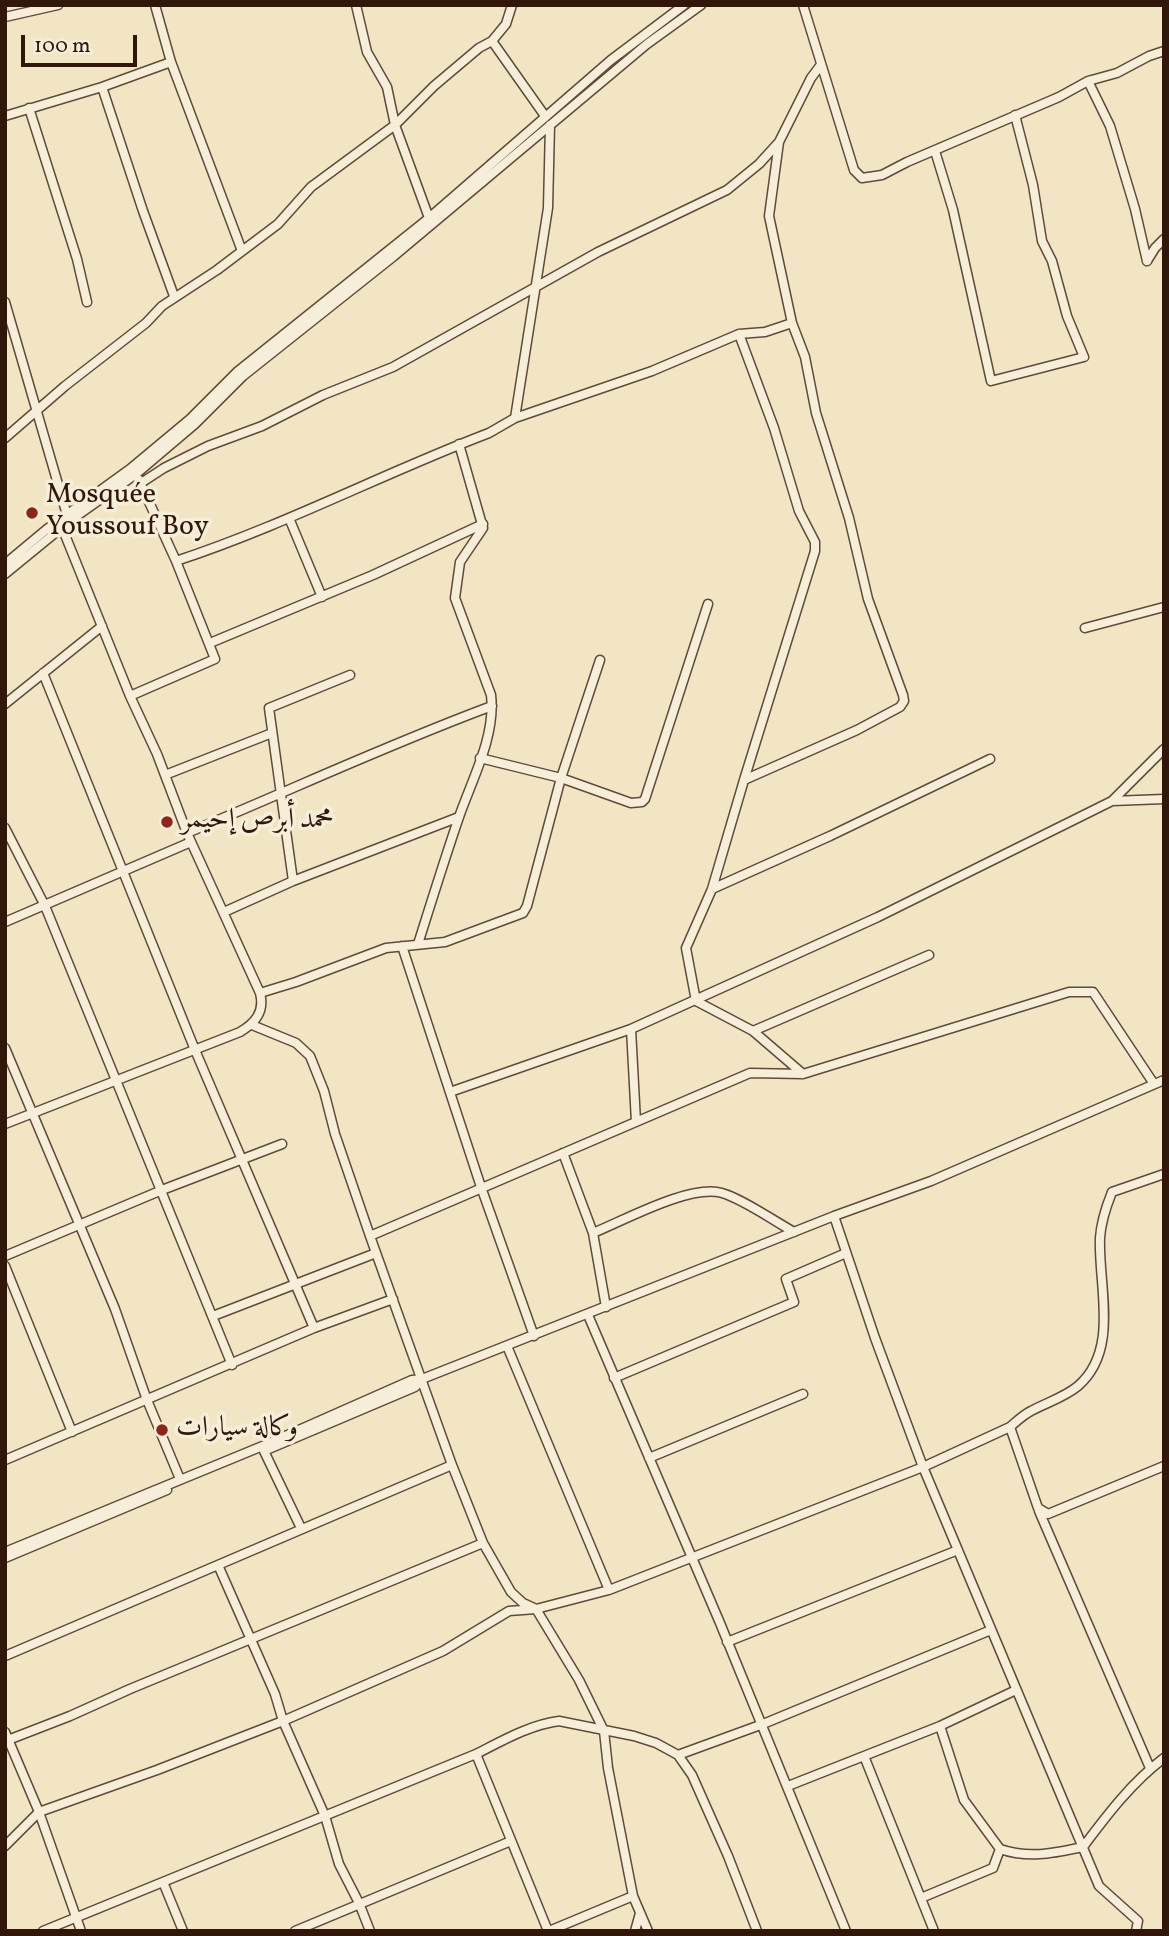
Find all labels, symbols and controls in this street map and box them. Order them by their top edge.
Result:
scale bar [24,21,140,65]
text: 100 m [34,32,91,61]
place label: Mosquée Youssouf Boy [46,480,209,546]
marker: Mosquée Youssouf Boy [24,505,40,521]
place label: محمد أبرص إحيمر [181,805,333,839]
marker: محمد أبرص إحيمر [159,814,175,830]
place label: وكالة سيارات [176,1413,298,1447]
marker: وكالة سيارات [154,1422,170,1438]

